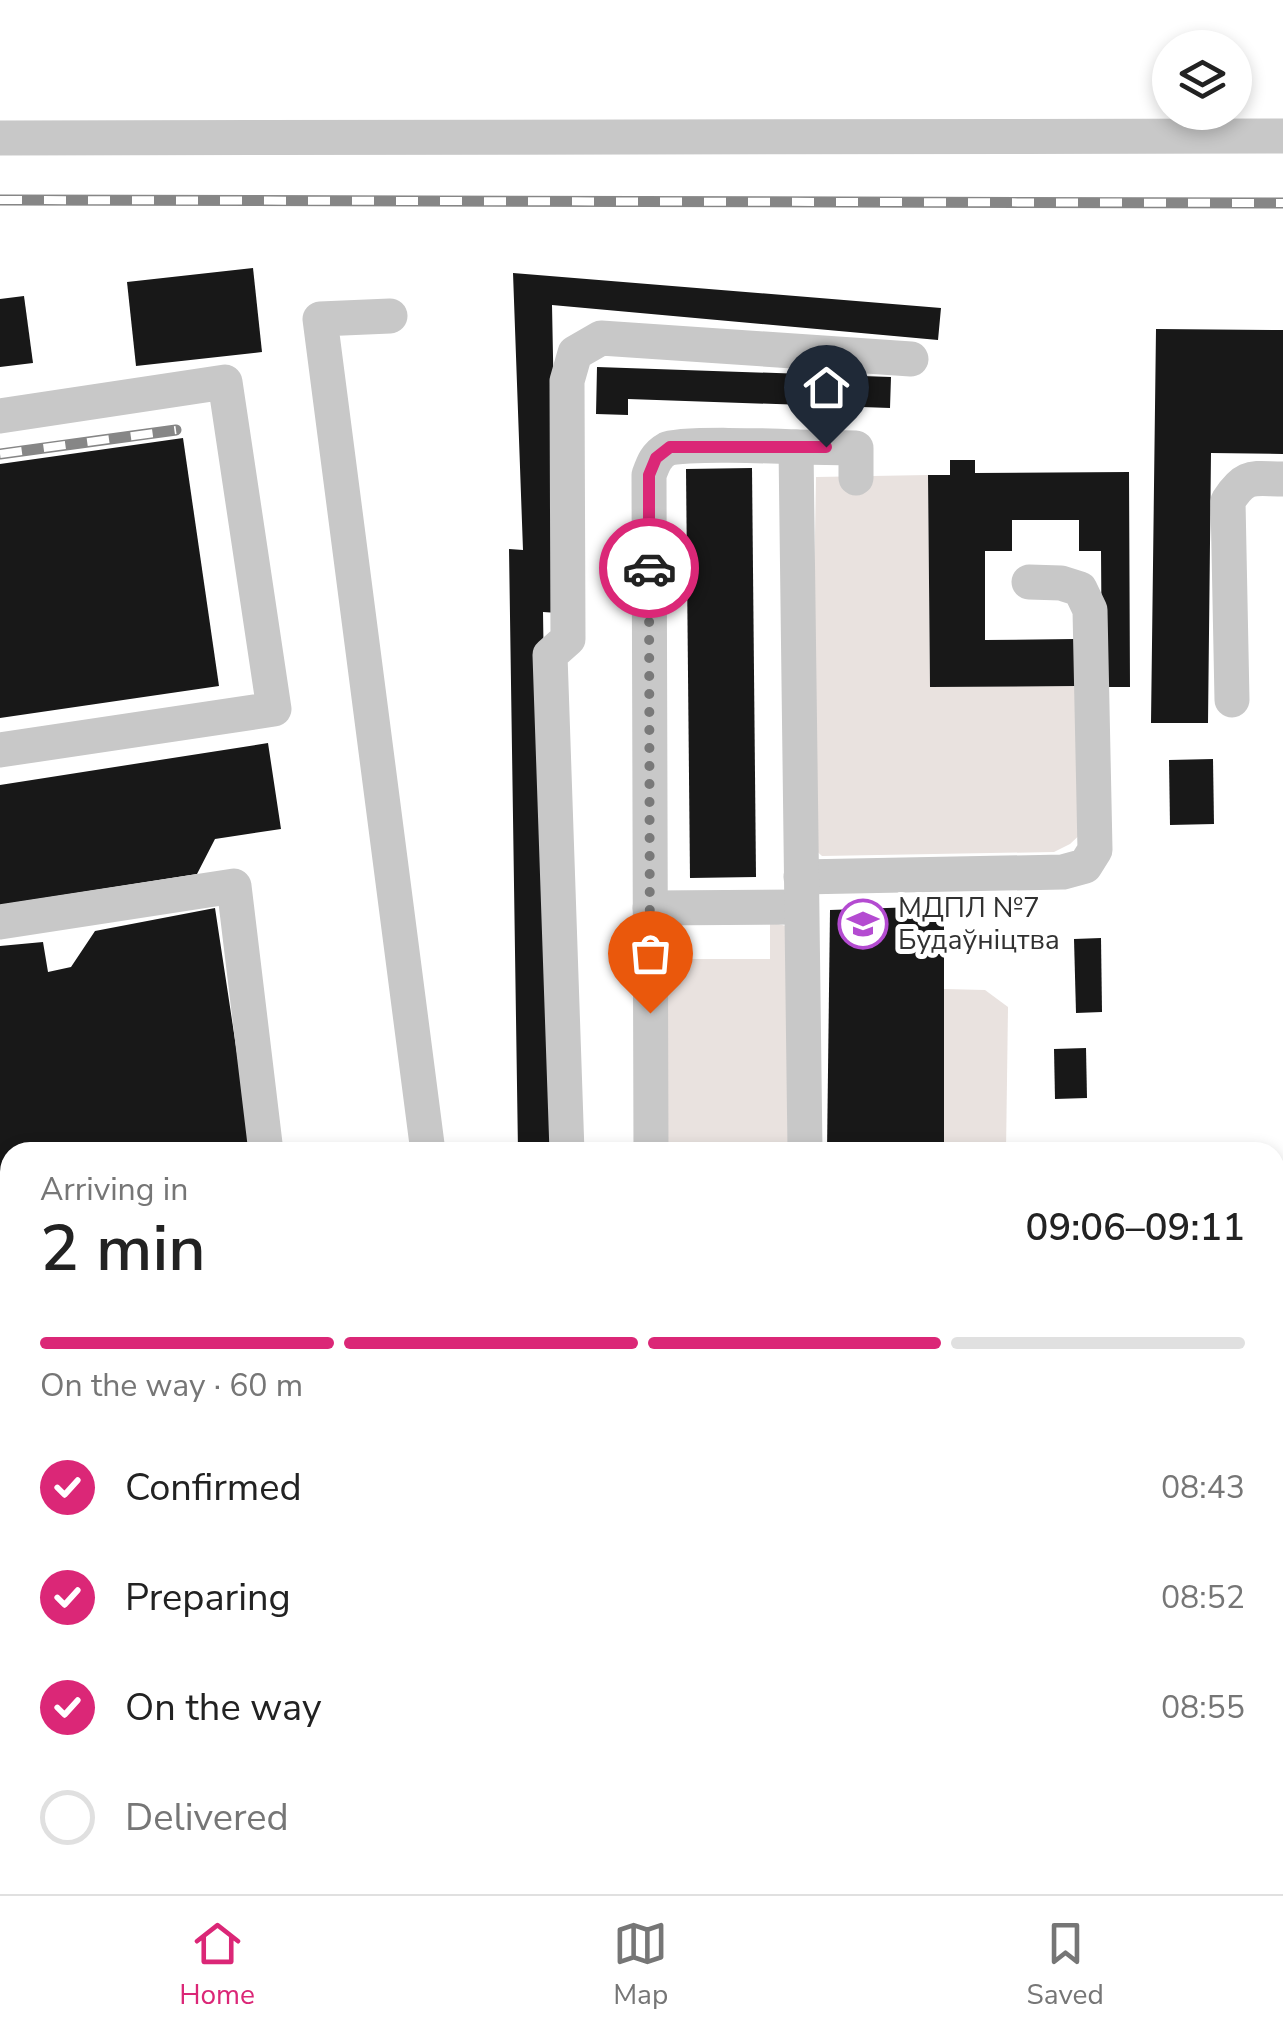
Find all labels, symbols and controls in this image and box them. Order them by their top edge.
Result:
map controls [1152,30,1252,130]
button: layers [1152,30,1252,130]
pin [784,345,869,448]
icon: home [799,360,854,415]
courier [599,518,699,618]
icon: car [622,541,677,596]
place label: МДПЛ №7 Будаўніцтва [898,889,1060,959]
school or university icon: МДПЛ №7 Будаўніцтва [837,898,889,950]
pin [608,911,693,1014]
icon: bag [623,926,678,981]
text: Arriving in [40,1168,188,1211]
text: 09:06–09:11 [1026,1202,1245,1253]
text: 2 min [40,1204,206,1293]
text: On the way · 60 m [40,1364,303,1407]
icon: check [40,1460,95,1515]
text: Confirmed [125,1462,302,1513]
text: 08:43 [1161,1466,1245,1509]
icon: check [40,1570,95,1625]
text: Preparing [125,1572,291,1623]
text: 08:52 [1161,1576,1245,1619]
icon: check [40,1680,95,1735]
text: On the way [125,1682,321,1733]
text: 08:55 [1161,1686,1245,1729]
text: Delivered [125,1792,289,1843]
tab: Home [179,1916,255,2014]
tab: Map [613,1916,668,2014]
tab: Saved [1026,1916,1104,2014]

